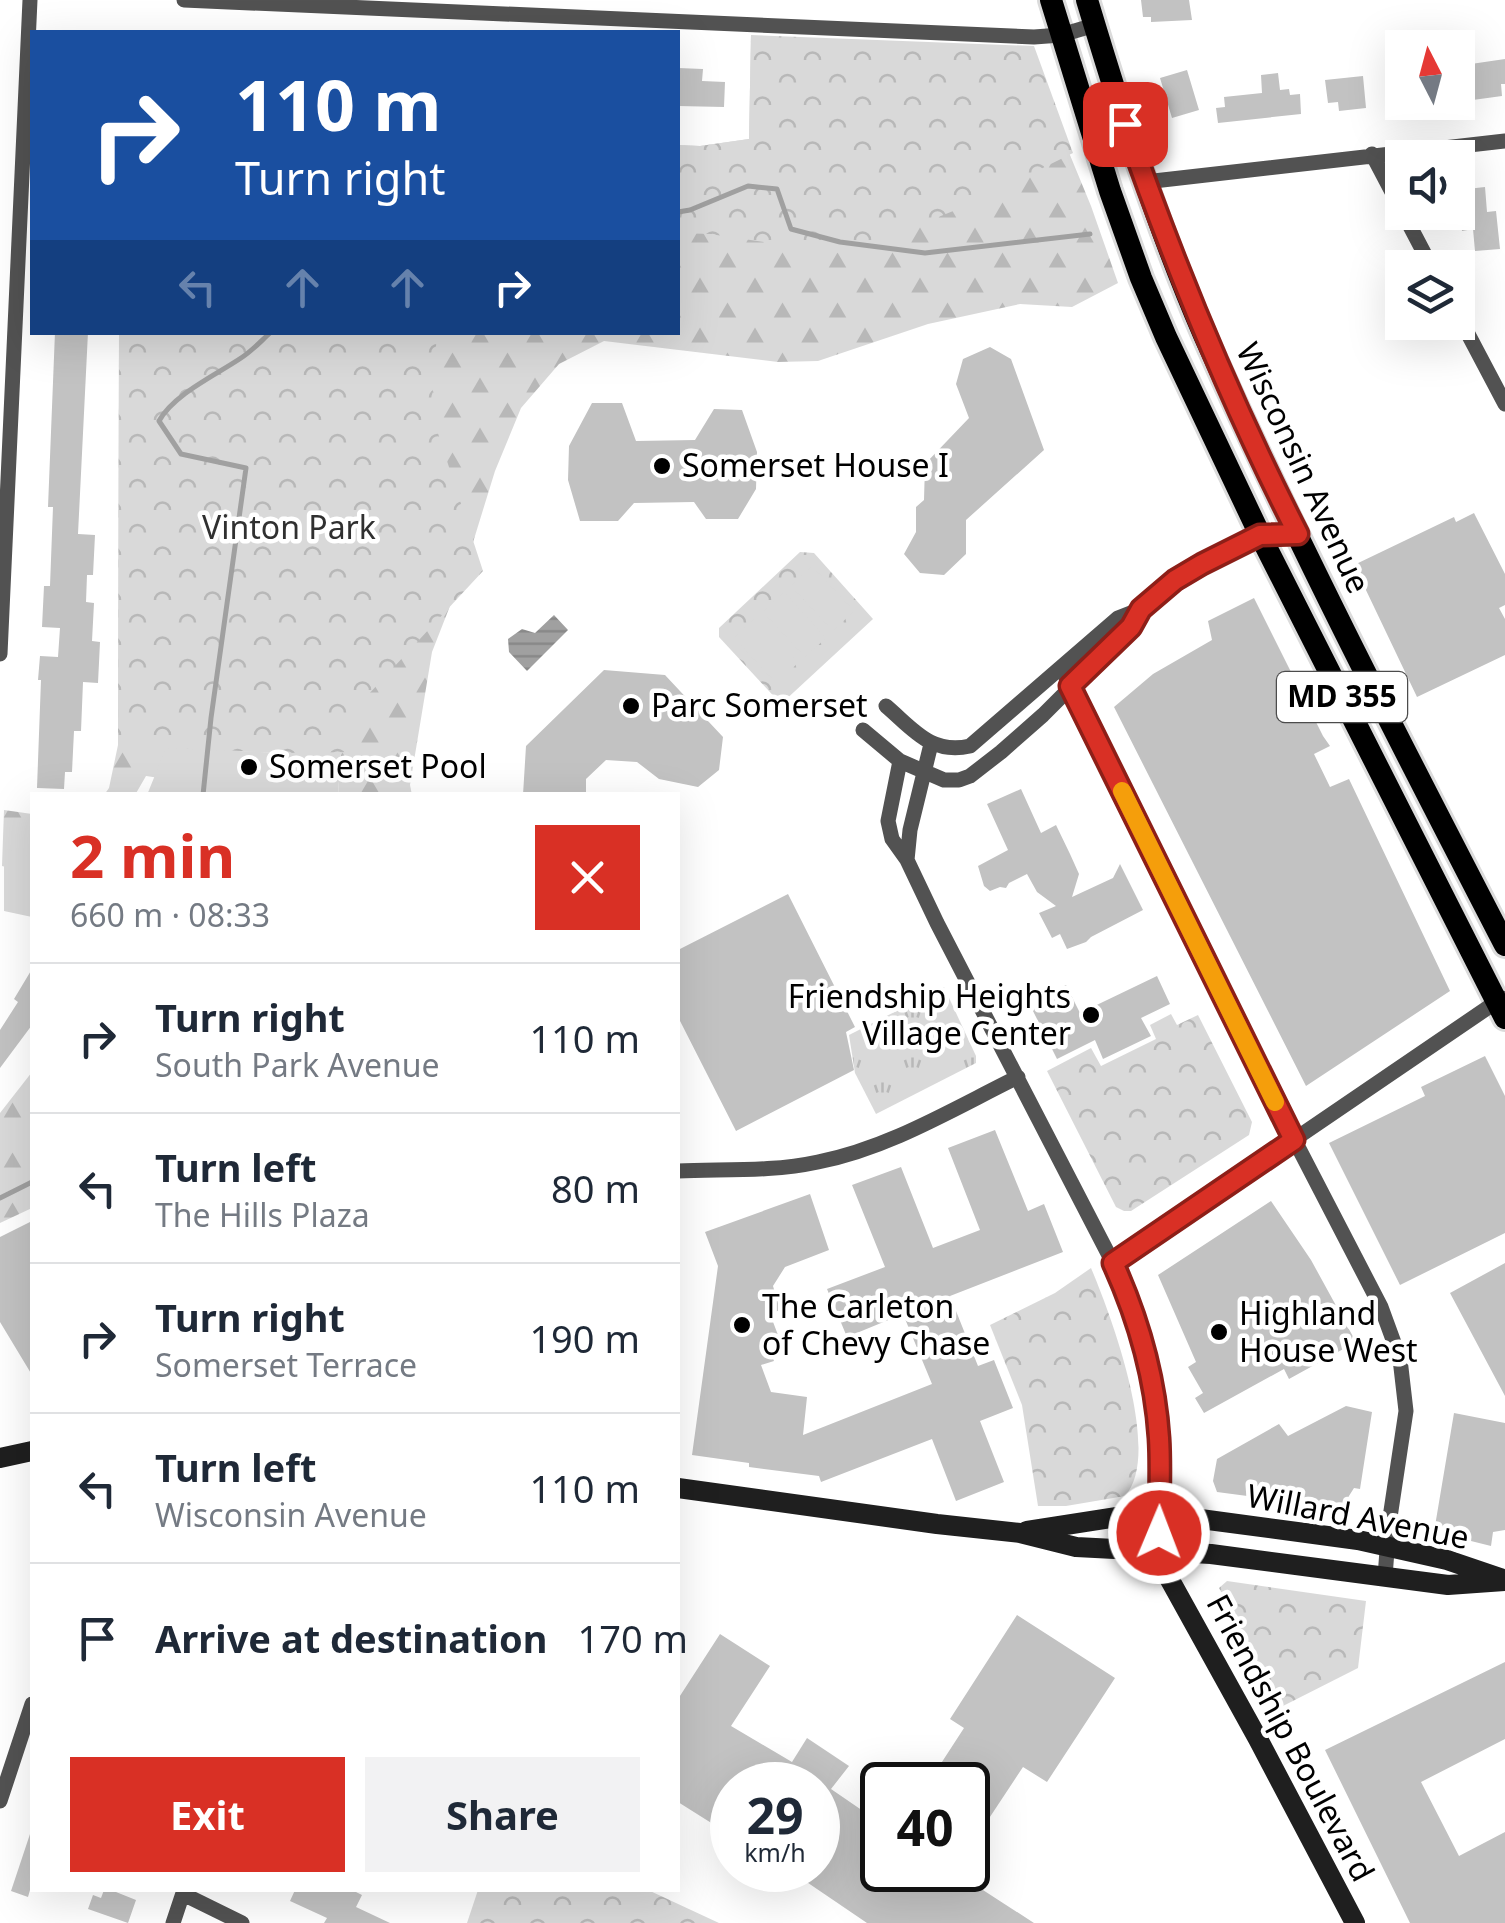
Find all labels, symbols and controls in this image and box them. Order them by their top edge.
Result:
north arrow [1385,30,1475,120]
map controls [1385,30,1475,340]
text: 110 m [235,56,442,152]
icon: right [70,70,200,200]
pin [1083,82,1168,167]
icon: arrive [1098,97,1153,152]
button: sound [1385,140,1475,230]
text: Turn right [235,147,446,208]
button: layers [1385,250,1475,340]
icon: left [170,260,225,315]
icon: ahead [275,260,330,315]
icon: ahead [380,260,435,315]
icon: right [485,260,540,315]
street label: Wisconsin Avenue [1227,335,1381,600]
place label: Somerset House I [682,443,949,486]
marker: Somerset House I [651,455,673,477]
park label: Vinton Park [202,505,376,548]
road number: MD 355 [1277,672,1407,722]
place label: Parc Somerset [651,683,868,726]
marker: Parc Somerset [620,695,642,717]
place label: Somerset Pool [269,744,487,787]
marker: Somerset Pool [238,756,260,778]
text: 2 min [70,814,235,896]
button: close [535,825,640,930]
text: 660 m · 08:33 [70,893,270,936]
place label: Friendship Heights Village Center [788,974,1071,1054]
text: Turn right [155,991,345,1043]
marker: Friendship Heights Village Center [1080,1004,1102,1026]
icon: right [70,1011,125,1066]
text: 110 m [529,1012,640,1064]
text: South Park Avenue [155,1043,440,1086]
text: Turn left [155,1141,317,1193]
icon: left [70,1161,125,1216]
text: 80 m [551,1162,640,1214]
text: The Hills Plaza [155,1193,370,1236]
place label: The Carleton of Chevy Chase [762,1284,990,1364]
text: Turn right [155,1291,345,1343]
place label: Highland House West [1239,1291,1418,1371]
icon: right [70,1311,125,1366]
text: 190 m [529,1312,640,1364]
marker: The Carleton of Chevy Chase [731,1314,753,1336]
marker: Highland House West [1208,1321,1230,1343]
text: Somerset Terrace [155,1343,417,1386]
text: Turn left [155,1441,317,1493]
icon: left [70,1461,125,1516]
text: 110 m [529,1462,640,1514]
street label: Willard Avenue [1244,1473,1473,1558]
position arrow [1107,1481,1211,1585]
text: Wisconsin Avenue [155,1493,427,1536]
street label: Friendship Boulevard [1197,1586,1385,1888]
icon: arrive [70,1611,125,1666]
text: Arrive at destination [155,1612,547,1664]
text: 170 m [577,1612,688,1664]
button: Exit [70,1757,345,1872]
button: Share [365,1757,640,1872]
speed limit sign: 40 [860,1762,990,1892]
text: 29 [746,1781,804,1849]
text: km/h [744,1835,806,1869]

